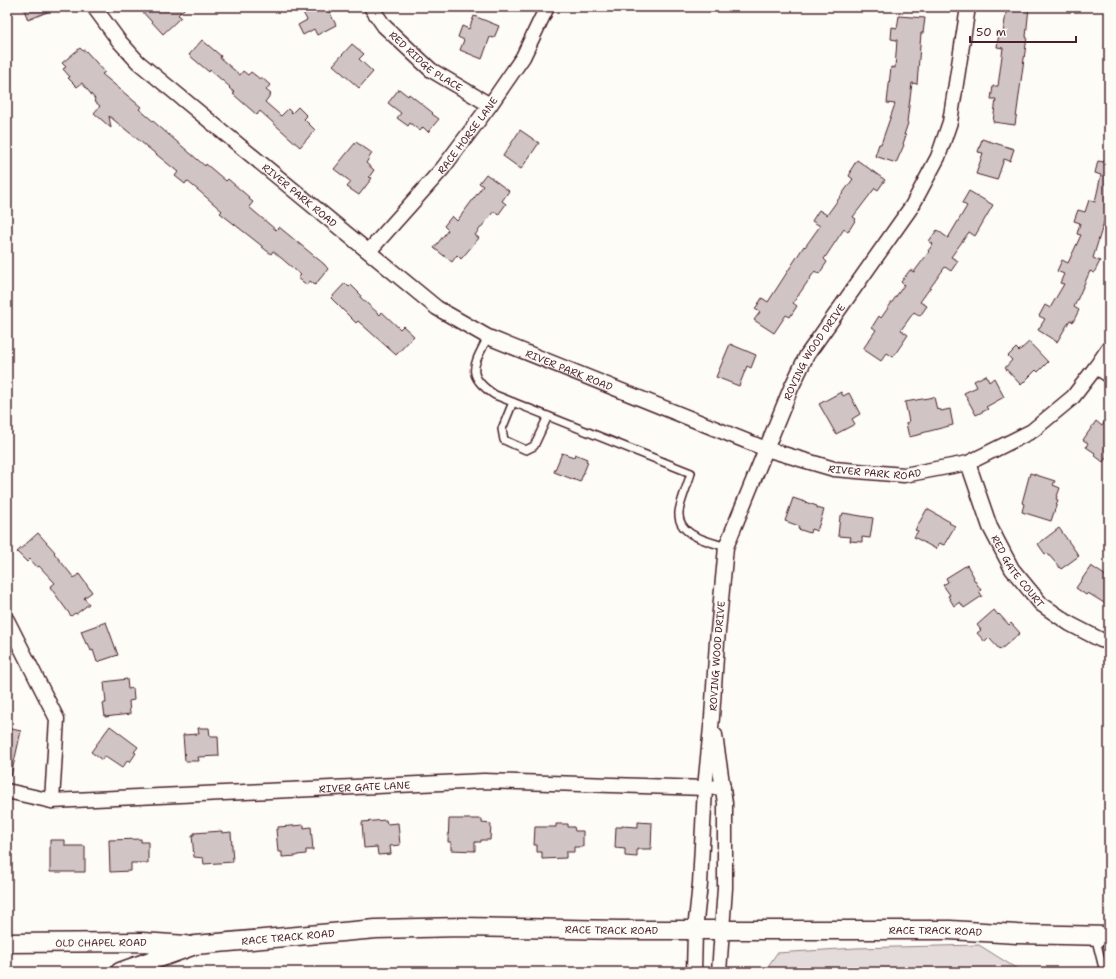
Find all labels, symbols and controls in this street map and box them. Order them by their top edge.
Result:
scale bar [970,18,1076,44]
text: 50 m [976,24,1006,40]
street label: RED RIDGE PLACE [386,28,465,94]
street label: RACE HORSE LANE [435,95,501,177]
street label: RIVER PARK ROAD [259,161,340,230]
street label: ROVING WOOD DRIVE [781,301,848,402]
street label: RIVER PARK ROAD [524,347,615,394]
street label: RIVER PARK ROAD [827,462,923,482]
street label: RED GATE COURT [988,533,1047,610]
street label: ROVING WOOD DRIVE [706,600,728,711]
street label: RIVER GATE LANE [319,778,411,796]
street label: RACE TRACK ROAD [565,923,659,937]
street label: RACE TRACK ROAD [889,924,983,939]
street label: RACE TRACK ROAD [241,927,335,948]
street label: OLD CHAPEL ROAD [55,936,147,950]

